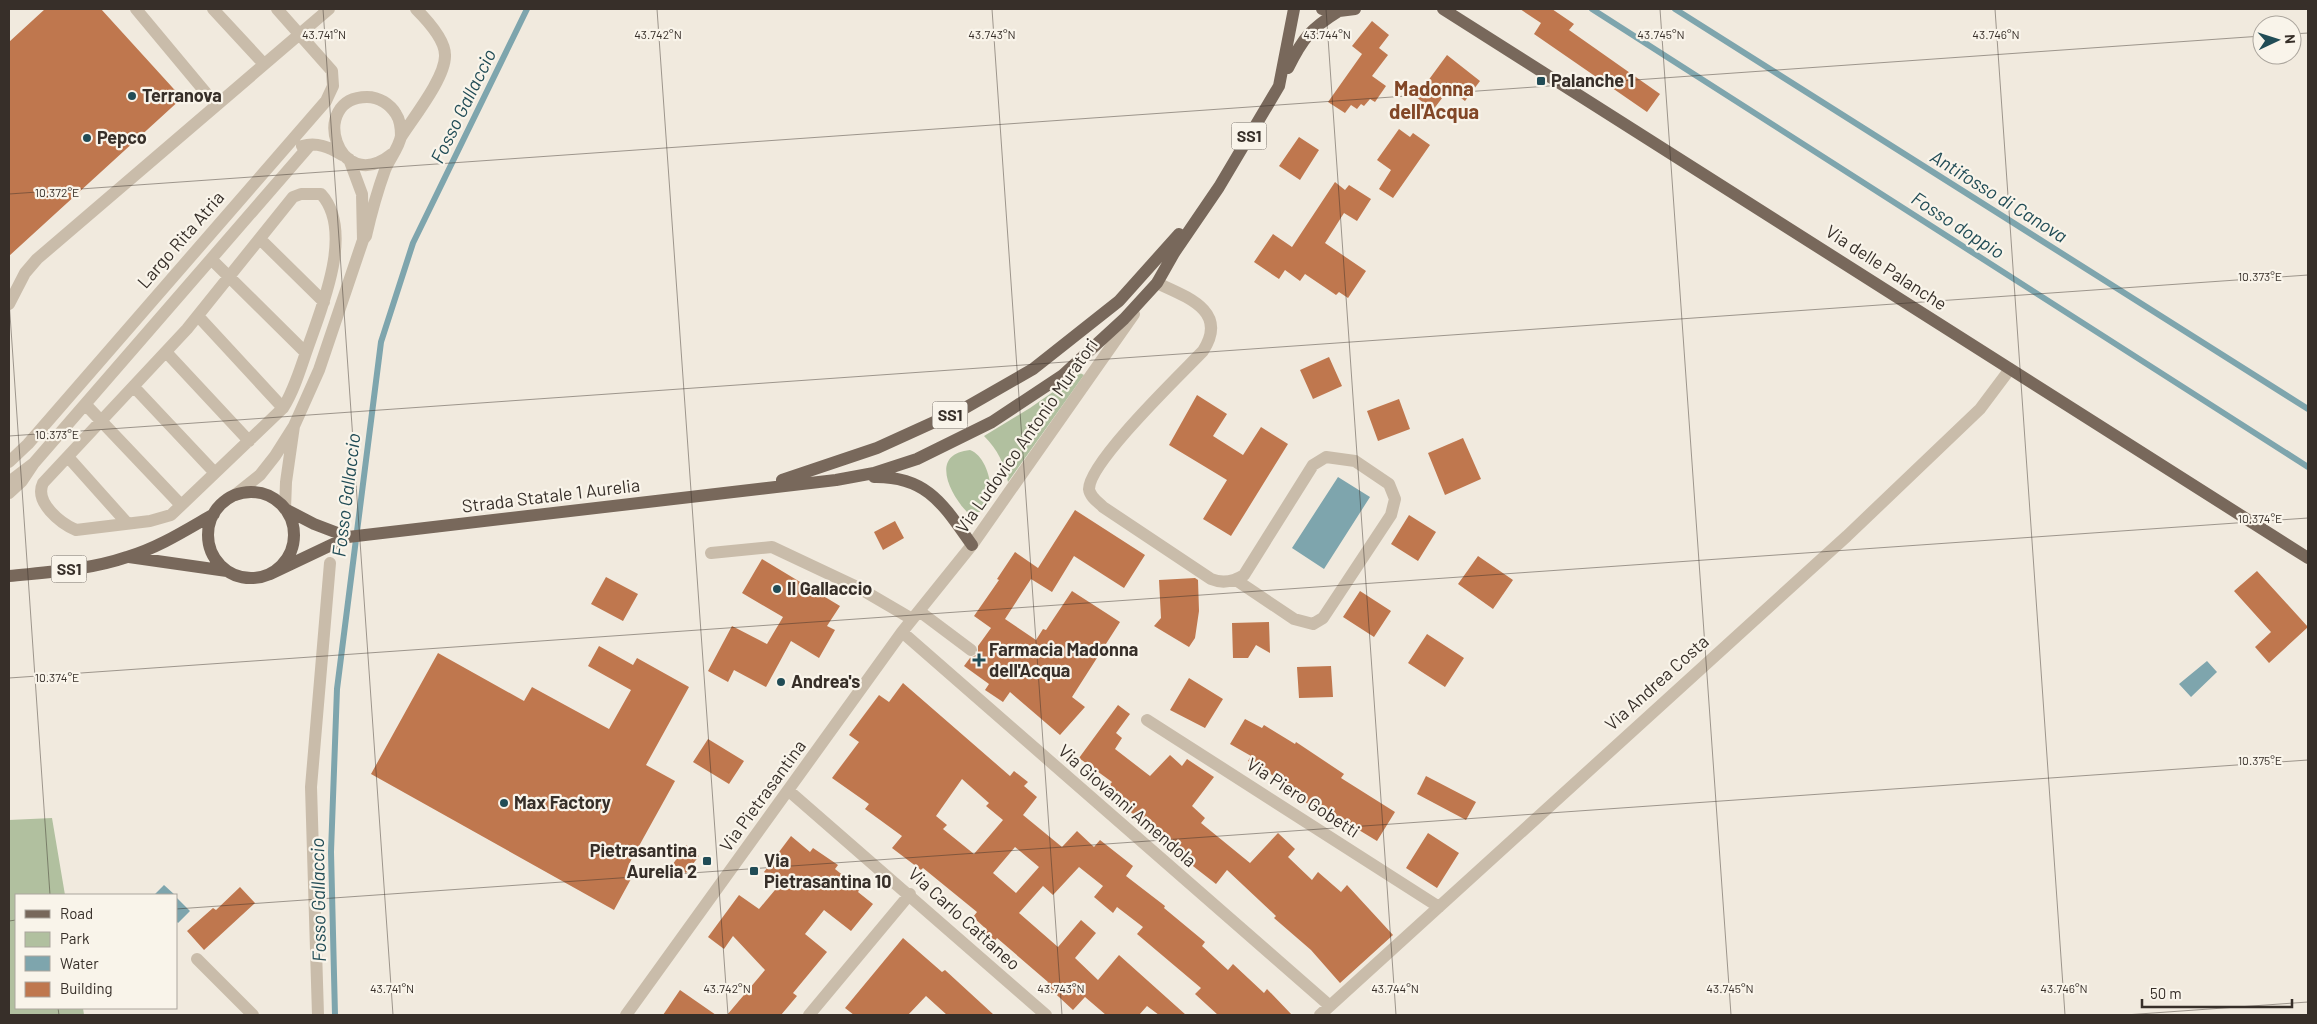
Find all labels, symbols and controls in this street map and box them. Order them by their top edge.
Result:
north arrow [2252,15,2302,65]
text: 43.741°N [302,27,346,41]
text: 43.742°N [634,27,682,41]
text: 43.743°N [968,27,1016,41]
text: 43.744°N [1303,27,1351,41]
text: 43.745°N [1637,27,1685,41]
text: 43.746°N [1972,27,2020,41]
text: N [2282,34,2299,44]
water label: Fosso Gallaccio [425,45,500,167]
place label: Palanche 1 [1551,69,1634,91]
marker: Palanche 1 [1535,75,1547,87]
district label: Madonna dell'Acqua [1389,76,1479,123]
place label: Terranova [142,84,222,106]
marker: Terranova [126,90,138,102]
road number: SS1 [1232,122,1266,150]
place label: Pepco [97,126,147,148]
marker: Pepco [81,132,93,144]
water label: Antifosso di Canova [1927,144,2072,247]
text: 10.372°E [35,185,79,199]
street label: Largo Rita Atria [132,186,228,292]
water label: Fosso doppio [1907,186,2009,263]
street label: Via delle Palanche [1822,220,1951,315]
text: 10.373°E [2238,269,2282,283]
street label: Via Ludovico Antonio Muratori [950,334,1102,537]
road number: SS1 [932,402,968,428]
text: 10.373°E [35,427,79,441]
water label: Fosso Gallaccio [327,432,365,558]
street label: Strada Statale 1 Aurelia [461,473,641,517]
text: 10.374°E [2238,511,2282,525]
road number: SS1 [52,556,86,582]
place label: Il Gallaccio [787,577,872,599]
marker: Il Gallaccio [771,583,783,595]
street label: Via Andrea Costa [1600,630,1713,735]
place label: Farmacia Madonna dell'Acqua [989,638,1138,681]
marker: Farmacia Madonna dell'Acqua [973,654,985,666]
text: 10.374°E [35,670,79,684]
place label: Andrea's [791,670,860,692]
marker: Andrea's [775,676,787,688]
street label: Via Pietrasantina [714,735,810,856]
street label: Via Giovanni Amendola [1054,739,1201,871]
street label: Via Piero Gobetti [1243,752,1364,842]
text: 10.375°E [2238,753,2282,767]
place label: Max Factory [514,791,611,813]
marker: Max Factory [498,797,510,809]
water label: Fosso Gallaccio [305,838,330,962]
place label: Pietrasantina Aurelia 2 [590,839,697,882]
place label: Via Pietrasantina 10 [764,849,891,892]
marker: Pietrasantina Aurelia 2 [701,855,713,867]
street label: Via Carlo Cattaneo [904,862,1025,974]
marker: Via Pietrasantina 10 [748,865,760,877]
legend [15,894,178,1009]
text: Road [60,904,93,922]
text: Park [60,929,90,947]
text: Water [60,954,99,972]
scale bar [2142,976,2292,1008]
text: Building [60,979,113,997]
text: 43.741°N [370,981,414,995]
text: 43.742°N [703,981,751,995]
text: 43.743°N [1037,981,1085,995]
text: 43.744°N [1371,981,1419,995]
text: 43.745°N [1706,981,1754,995]
text: 43.746°N [2040,981,2088,995]
text: 50 m [2150,984,2182,1002]

